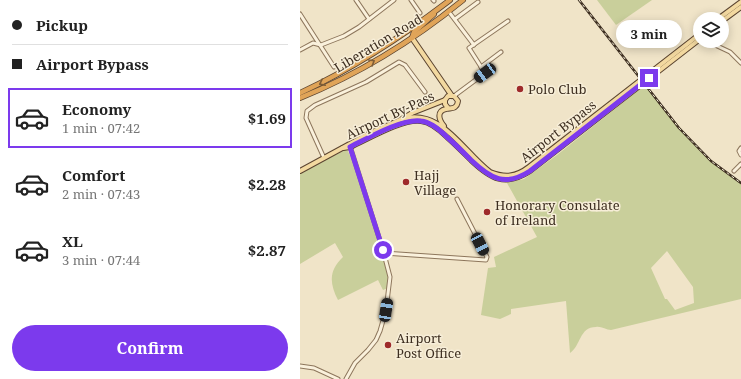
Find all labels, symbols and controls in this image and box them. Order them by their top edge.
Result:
street label: Liberation Road [331,10,425,76]
map controls [693,12,729,48]
button: layers [693,12,729,48]
text: Pickup [36,15,88,35]
callout: 3 min [616,20,682,48]
text: 3 min [631,25,667,43]
text: Airport Bypass [36,54,149,74]
one-way arrow [368,60,375,67]
car [472,61,498,85]
route end [640,69,658,87]
one-way arrow [318,78,326,85]
place label: Polo Club [528,80,587,98]
marker: Polo Club [515,84,525,94]
street label: Airport By-Pass [343,87,437,143]
street label: Airport Bypass [516,96,600,166]
text: Economy [62,99,131,119]
icon: car [14,100,50,136]
text: $1.69 [248,108,286,128]
text: 1 min · 07:42 [62,119,140,137]
text: Comfort [62,165,125,185]
icon: car [14,166,50,202]
place label: Hajj Village [414,166,456,199]
text: $2.28 [248,174,286,194]
marker: Hajj Village [401,177,411,187]
text: 2 min · 07:43 [62,185,140,203]
place label: Honorary Consulate of Ireland [495,196,620,229]
marker: Honorary Consulate of Ireland [482,207,492,217]
text: XL [62,231,83,251]
car [469,231,491,257]
icon: car [14,232,50,268]
text: $2.87 [248,240,286,260]
route start [374,241,392,259]
text: 3 min · 07:44 [62,251,140,269]
car [378,297,394,323]
button: Confirm [12,325,288,371]
place label: Airport Post Office [396,329,461,362]
marker: Airport Post Office [383,340,393,350]

